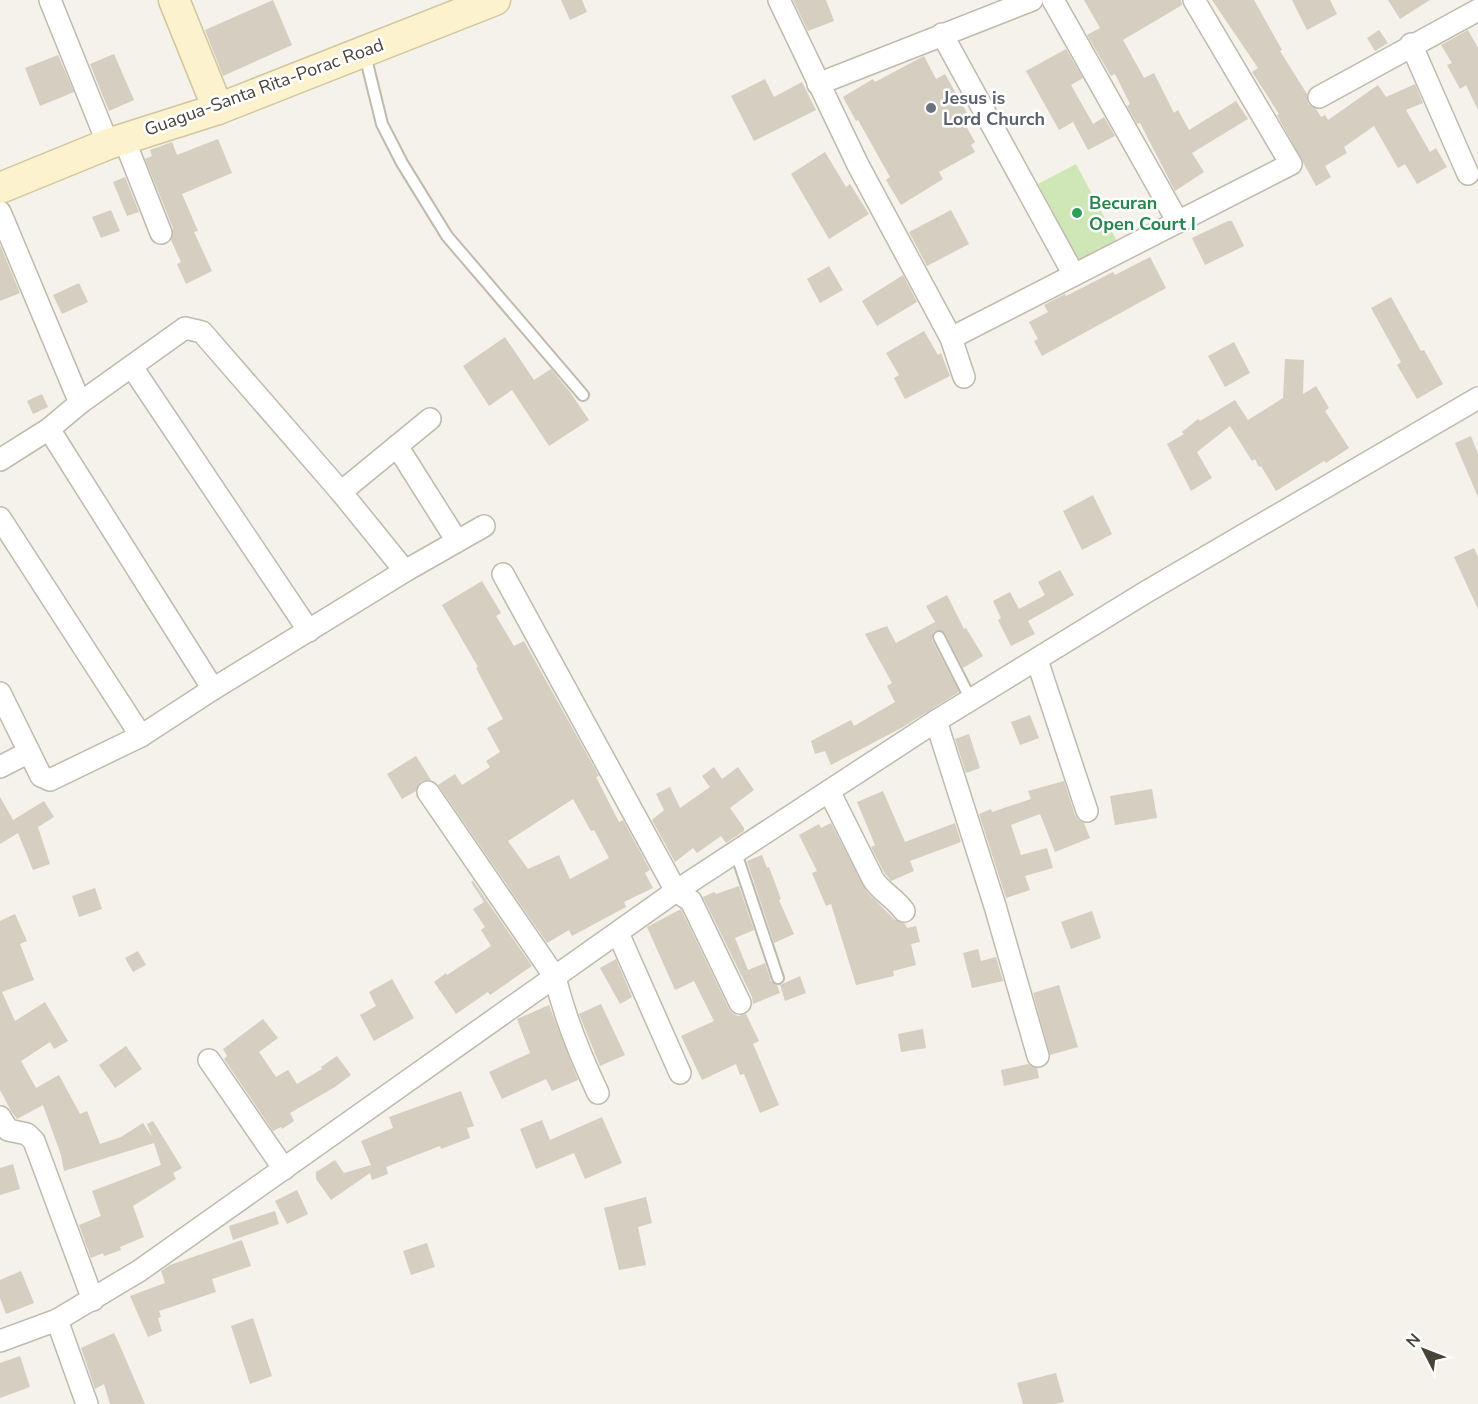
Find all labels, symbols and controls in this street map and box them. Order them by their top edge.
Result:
street label: Guagua-Santa Rita-Porac Road [141,32,387,142]
place label: Jesus is Lord Church [942,86,1045,131]
marker: Jesus is Lord Church [924,101,938,115]
place label: Becuran Open Court I [1089,191,1196,236]
marker: Becuran Open Court I [1070,206,1084,220]
north arrow [1394,1320,1454,1380]
text: N [1401,1329,1426,1352]

